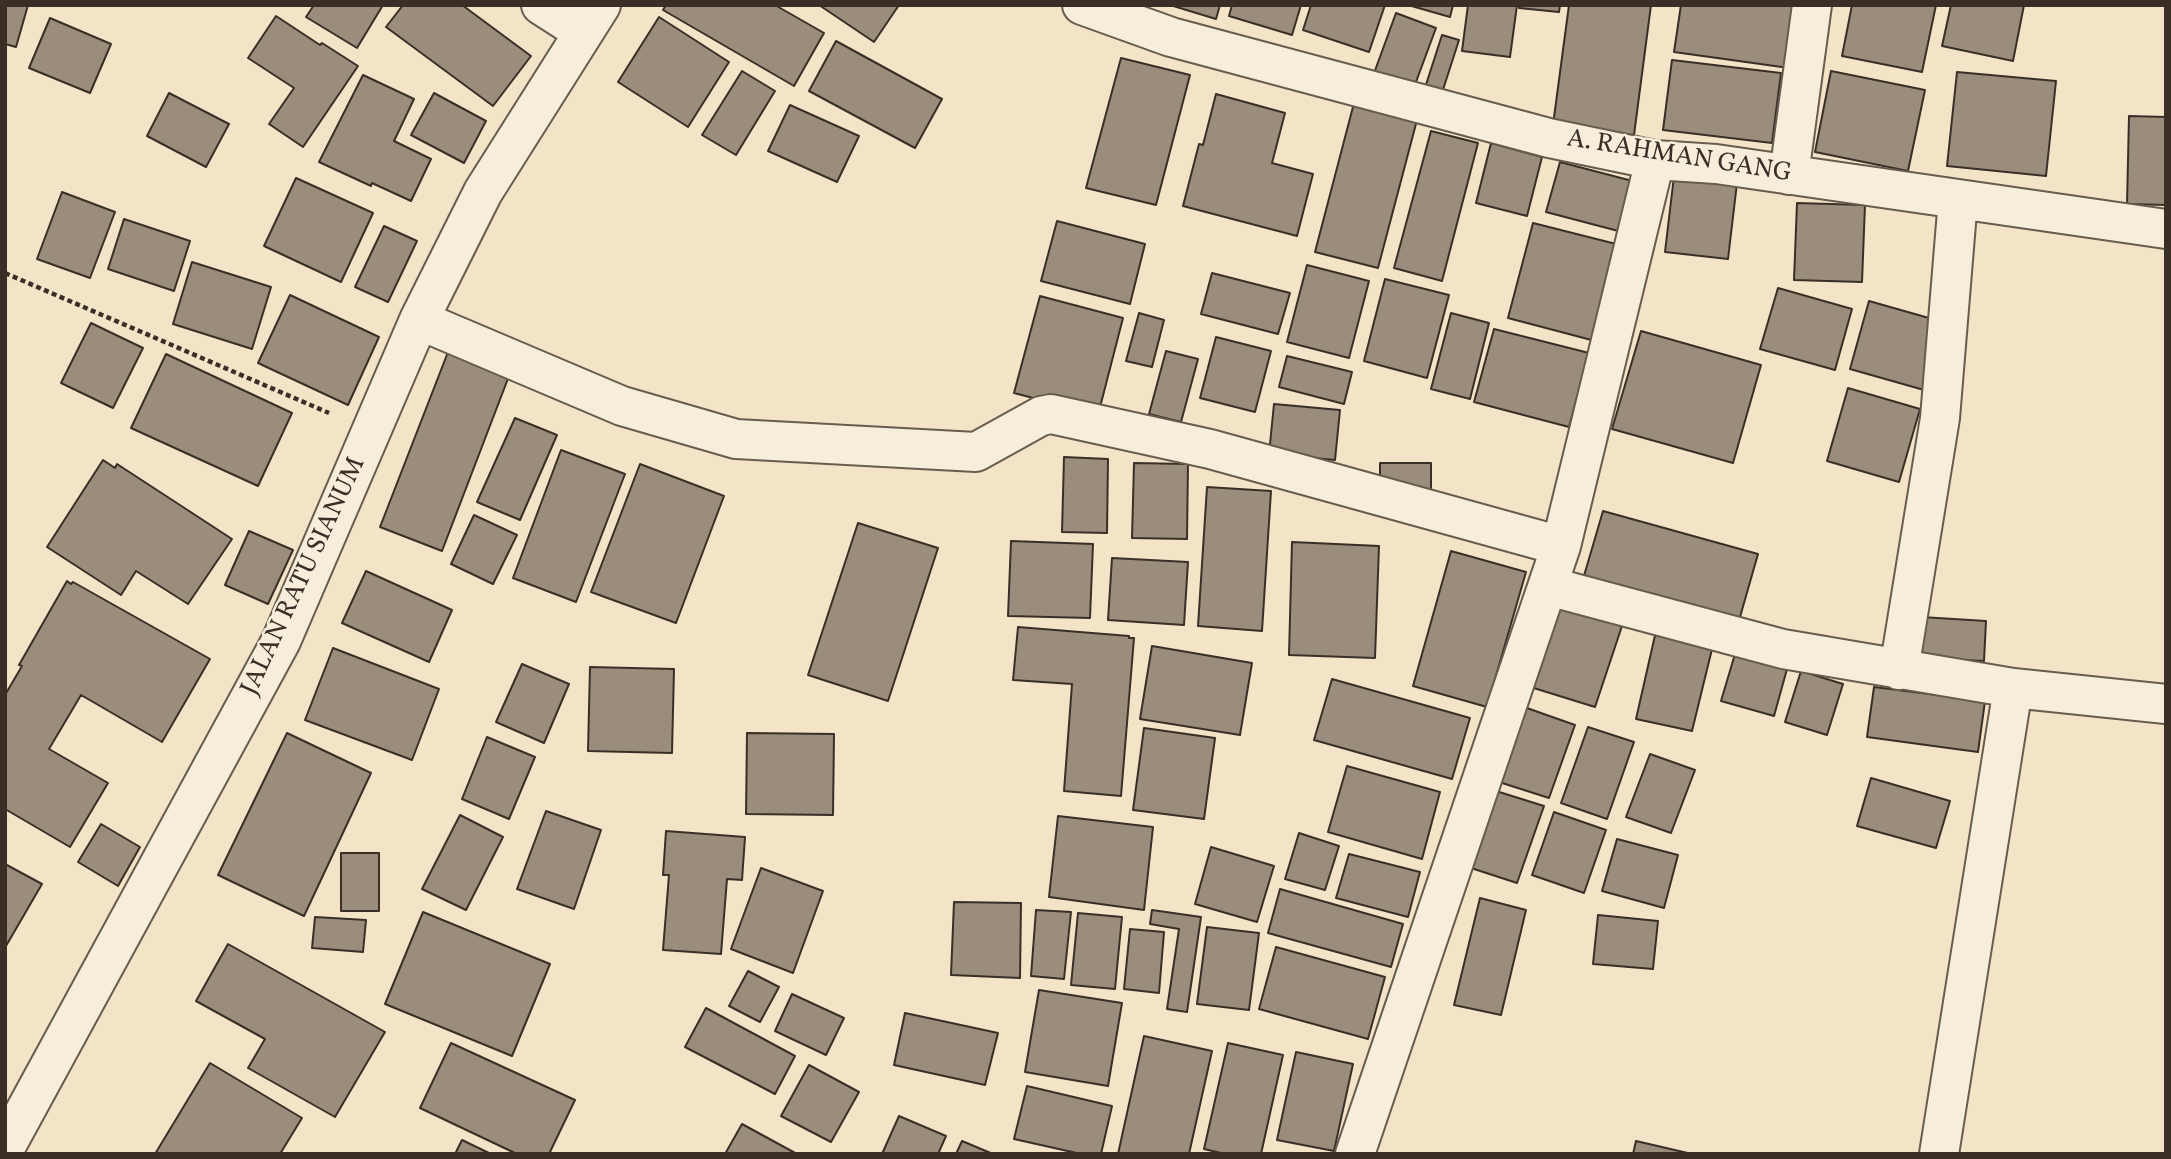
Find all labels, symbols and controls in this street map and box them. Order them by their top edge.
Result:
street label: A. RAHMAN GANG [1564,125,1794,191]
street label: JALAN RATU SIANUM [236,453,374,701]

